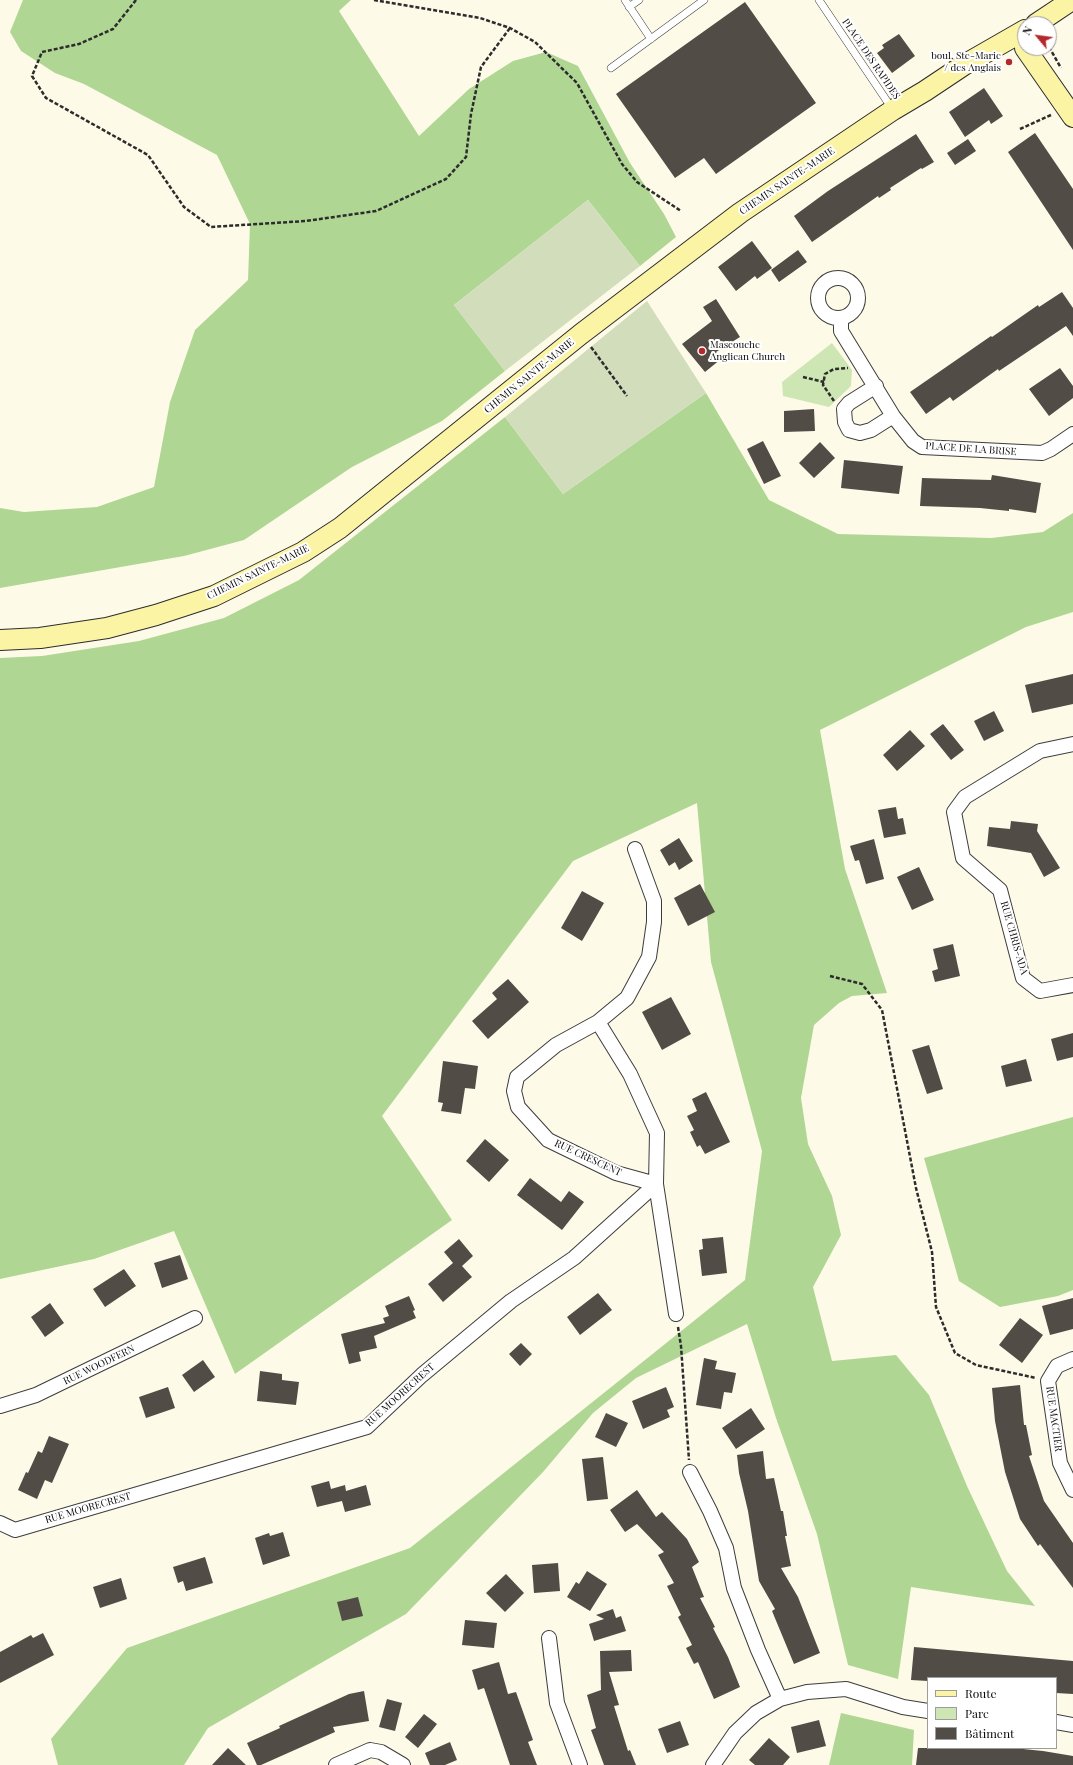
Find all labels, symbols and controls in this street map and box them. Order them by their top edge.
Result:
street label: PLACE DES RAPIDES [839,16,903,102]
north arrow [1017,16,1057,56]
text: N [1018,23,1035,38]
place label: boul. Ste-Marie / des Anglais [931,50,1001,74]
marker: boul. Ste-Marie / des Anglais [1004,57,1014,67]
street label: CHEMIN SAINTE-MARIE [737,145,837,217]
street label: CHEMIN SAINTE-MARIE [482,336,576,416]
place label: Mascouche Anglican Church [710,339,785,362]
marker: Mascouche Anglican Church [697,346,707,356]
street label: PLACE DE LA BRISE [925,440,1017,458]
street label: CHEMIN SAINTE-MARIE [205,542,311,602]
street label: RUE CHRIS-ADA [998,900,1030,976]
street label: RUE CRESCENT [552,1137,624,1179]
street label: RUE WOODFERN [61,1343,137,1387]
street label: RUE MOORECREST [363,1361,437,1429]
street label: RUE MACTIER [1043,1386,1065,1452]
street label: RUE MOORECREST [44,1490,132,1526]
legend [927,1677,1057,1749]
text: Route [965,1685,997,1701]
text: Parc [965,1705,989,1721]
text: Bâtiment [965,1725,1014,1741]

